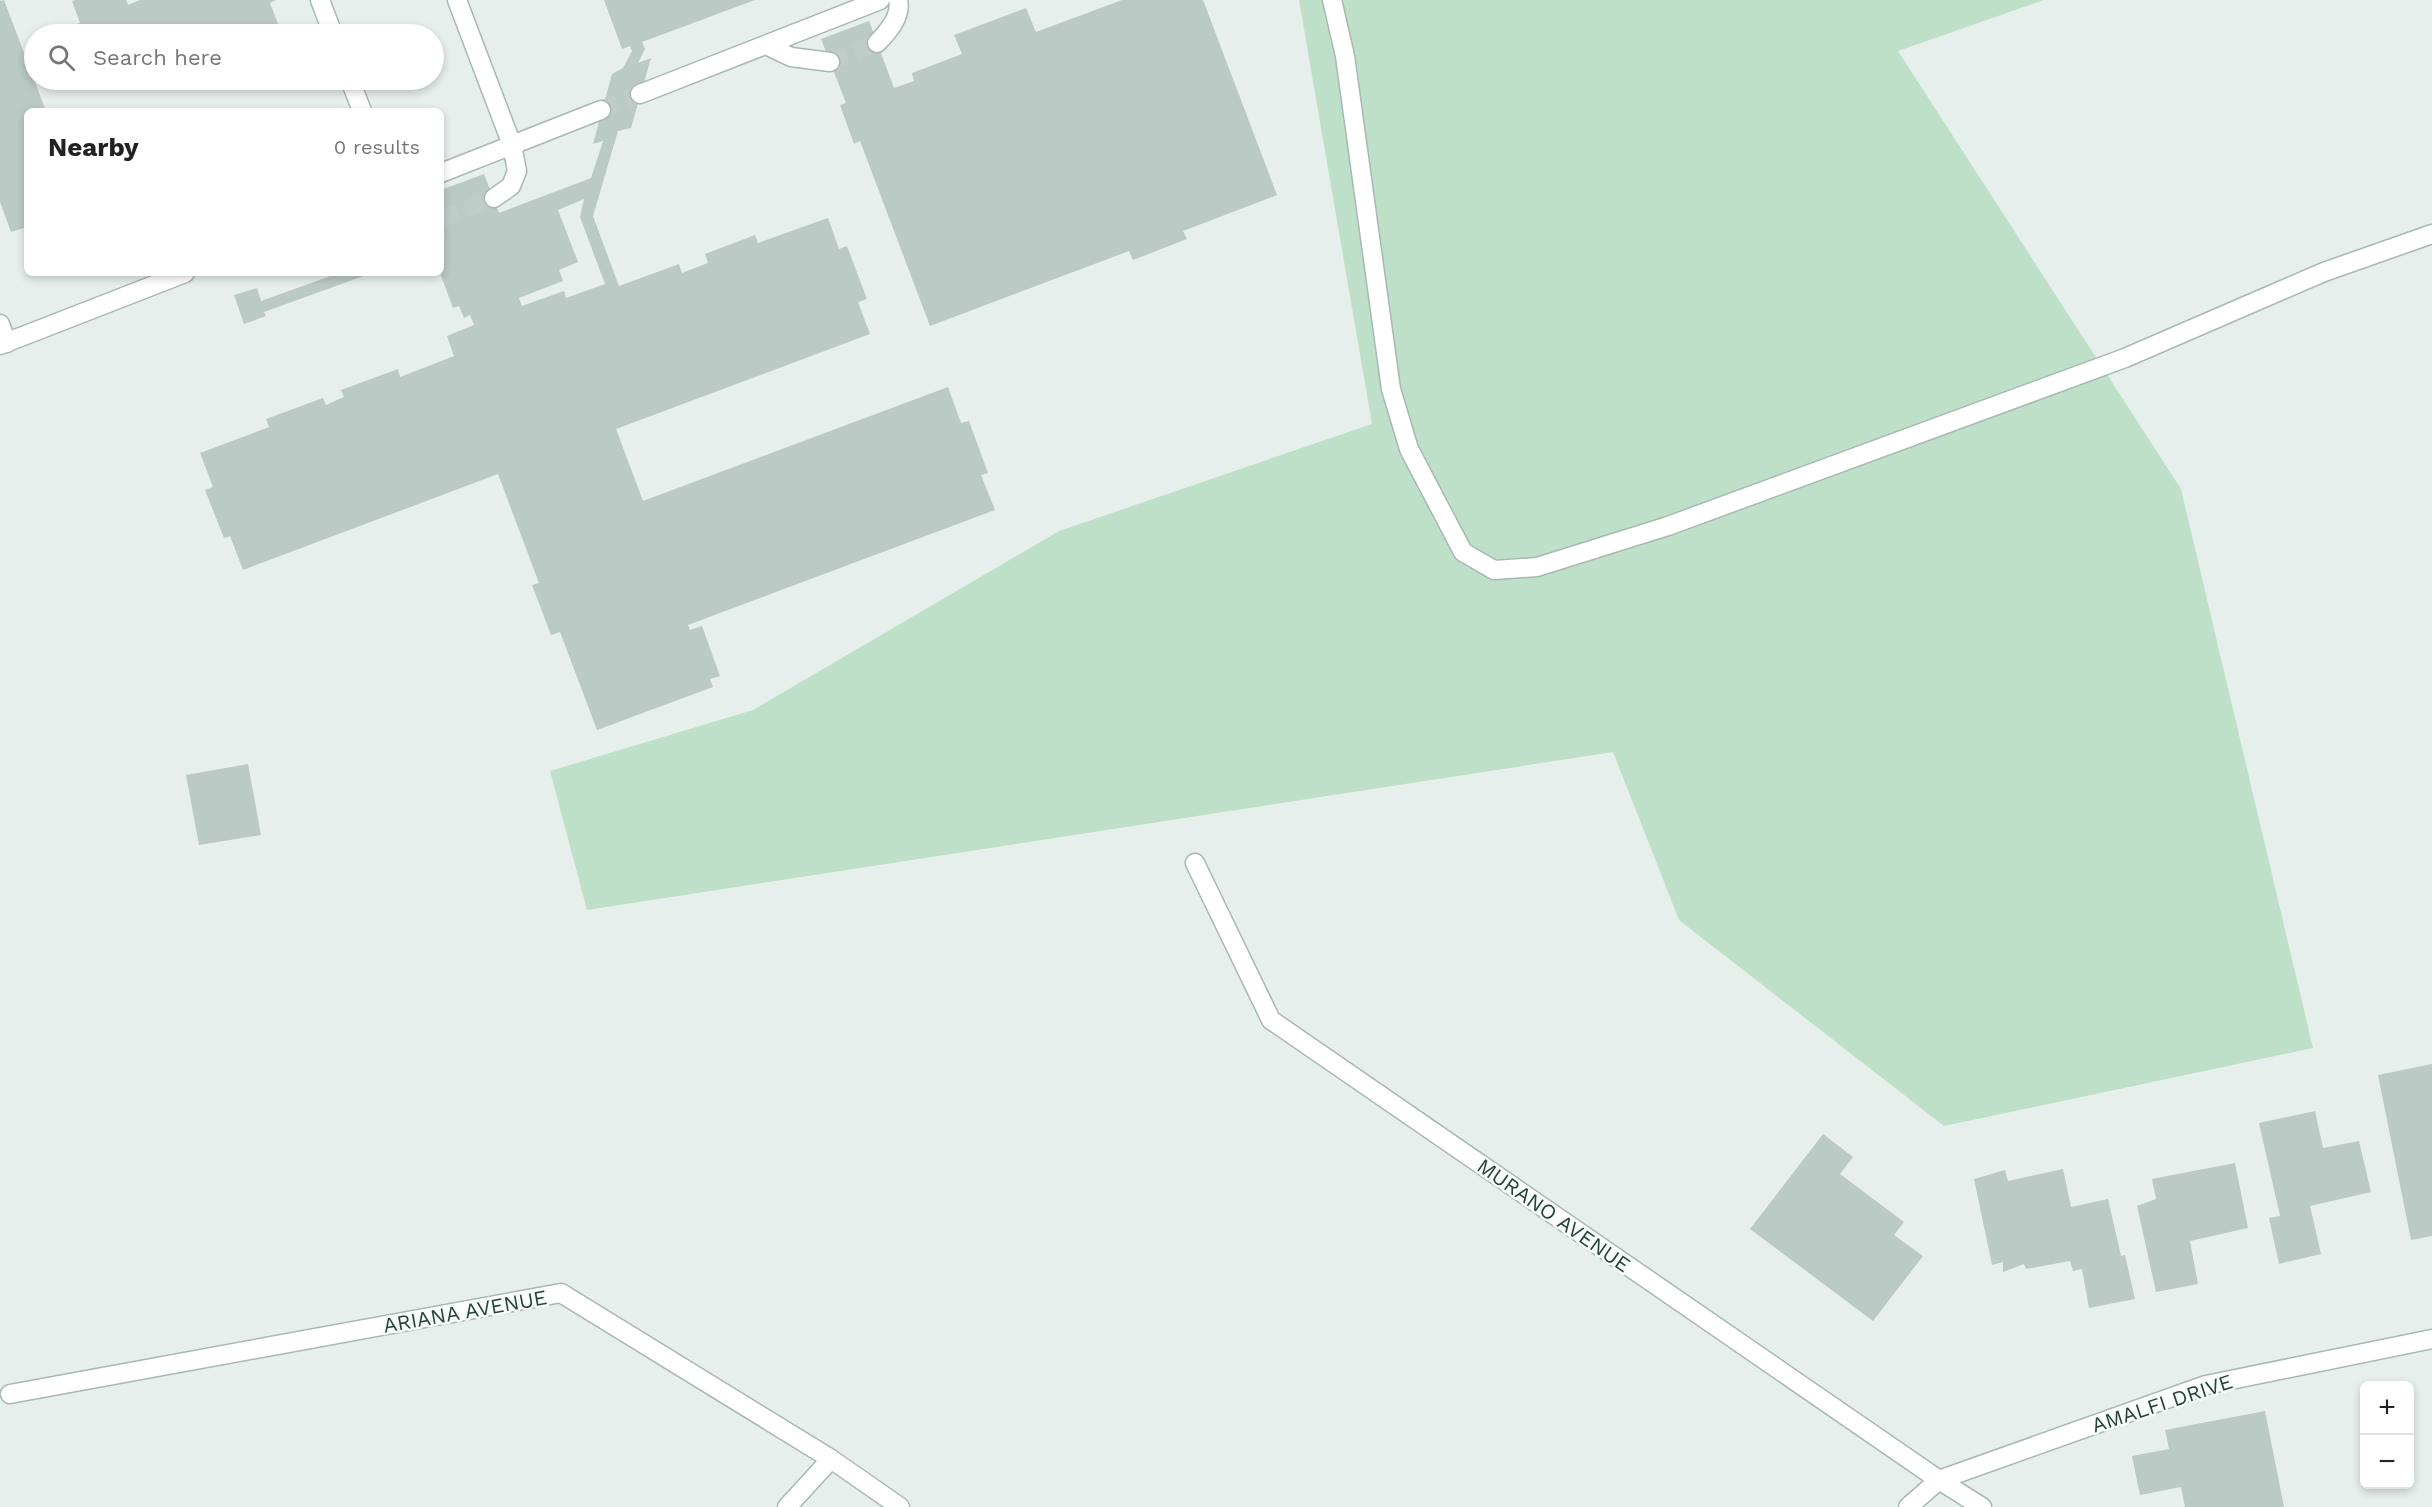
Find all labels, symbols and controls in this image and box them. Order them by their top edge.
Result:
search box [24,24,444,90]
icon: search [45,41,78,74]
text: Search here [93,45,222,70]
text: Nearby [48,132,139,162]
text: 0 results [334,135,420,159]
street label: MURANO AVENUE [1473,1153,1635,1277]
street label: ARIANA AVENUE [381,1284,549,1338]
street label: AMALFI DRIVE [2088,1368,2236,1438]
map controls [2360,1381,2414,1489]
button: + [2360,1381,2414,1435]
button: − [2360,1435,2414,1489]

